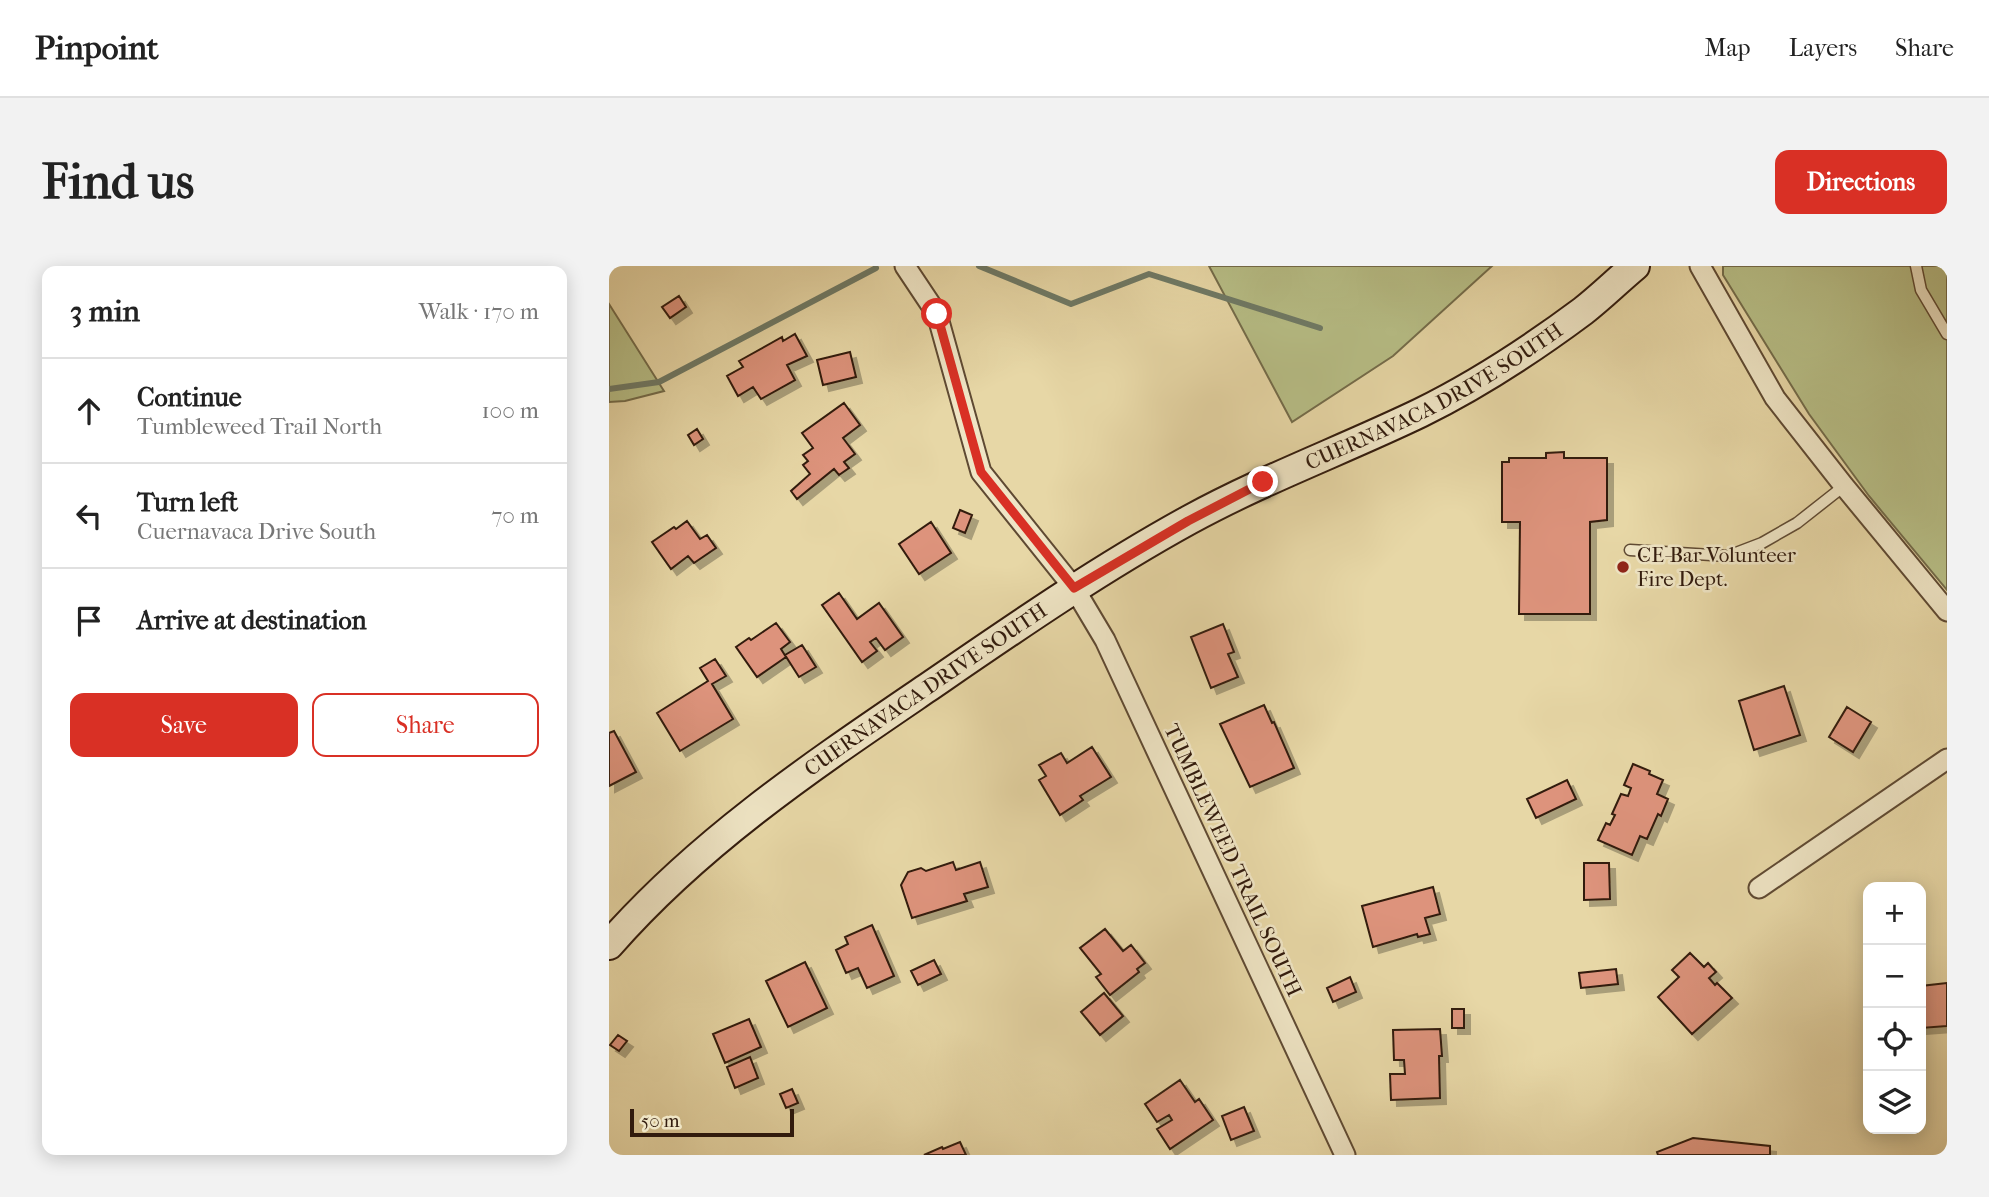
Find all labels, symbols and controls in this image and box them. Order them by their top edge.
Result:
text: Pinpoint [35,29,159,68]
text: Map [1705,34,1751,62]
text: Layers [1789,34,1857,62]
text: Share [1895,34,1954,62]
button: Directions [1775,150,1947,214]
text: Find us [42,153,194,211]
text: 3 min [70,294,140,329]
text: Walk · 170 m [419,298,539,325]
route start [921,298,952,329]
street label: CUERNAVACA DRIVE SOUTH [1302,318,1568,475]
text: Continue [137,382,242,413]
icon: ahead [70,392,108,430]
text: 100 m [481,397,539,424]
text: Tumbleweed Trail North [137,413,382,440]
route end [1247,466,1278,497]
text: Turn left [137,487,238,518]
icon: left [70,497,108,535]
text: 70 m [491,502,539,529]
text: Cuernavaca Drive South [137,518,376,545]
place label: CE-Bar Volunteer Fire Dept. [1637,543,1796,591]
marker: CE-Bar Volunteer Fire Dept. [1615,559,1631,575]
street label: CUERNAVACA DRIVE SOUTH [800,598,1052,781]
icon: arrive [70,602,108,640]
text: Arrive at destination [137,605,367,636]
button: Save [70,693,298,757]
button: Share [312,693,539,757]
street label: TUMBLEWEED TRAIL SOUTH [1159,720,1307,1000]
map controls [1863,882,1926,1134]
button: + [1863,882,1926,945]
button: − [1863,945,1926,1008]
button: locate [1863,1008,1926,1071]
button: layers [1863,1071,1926,1134]
scale bar [630,1106,795,1138]
text: 50 m [641,1110,680,1132]

